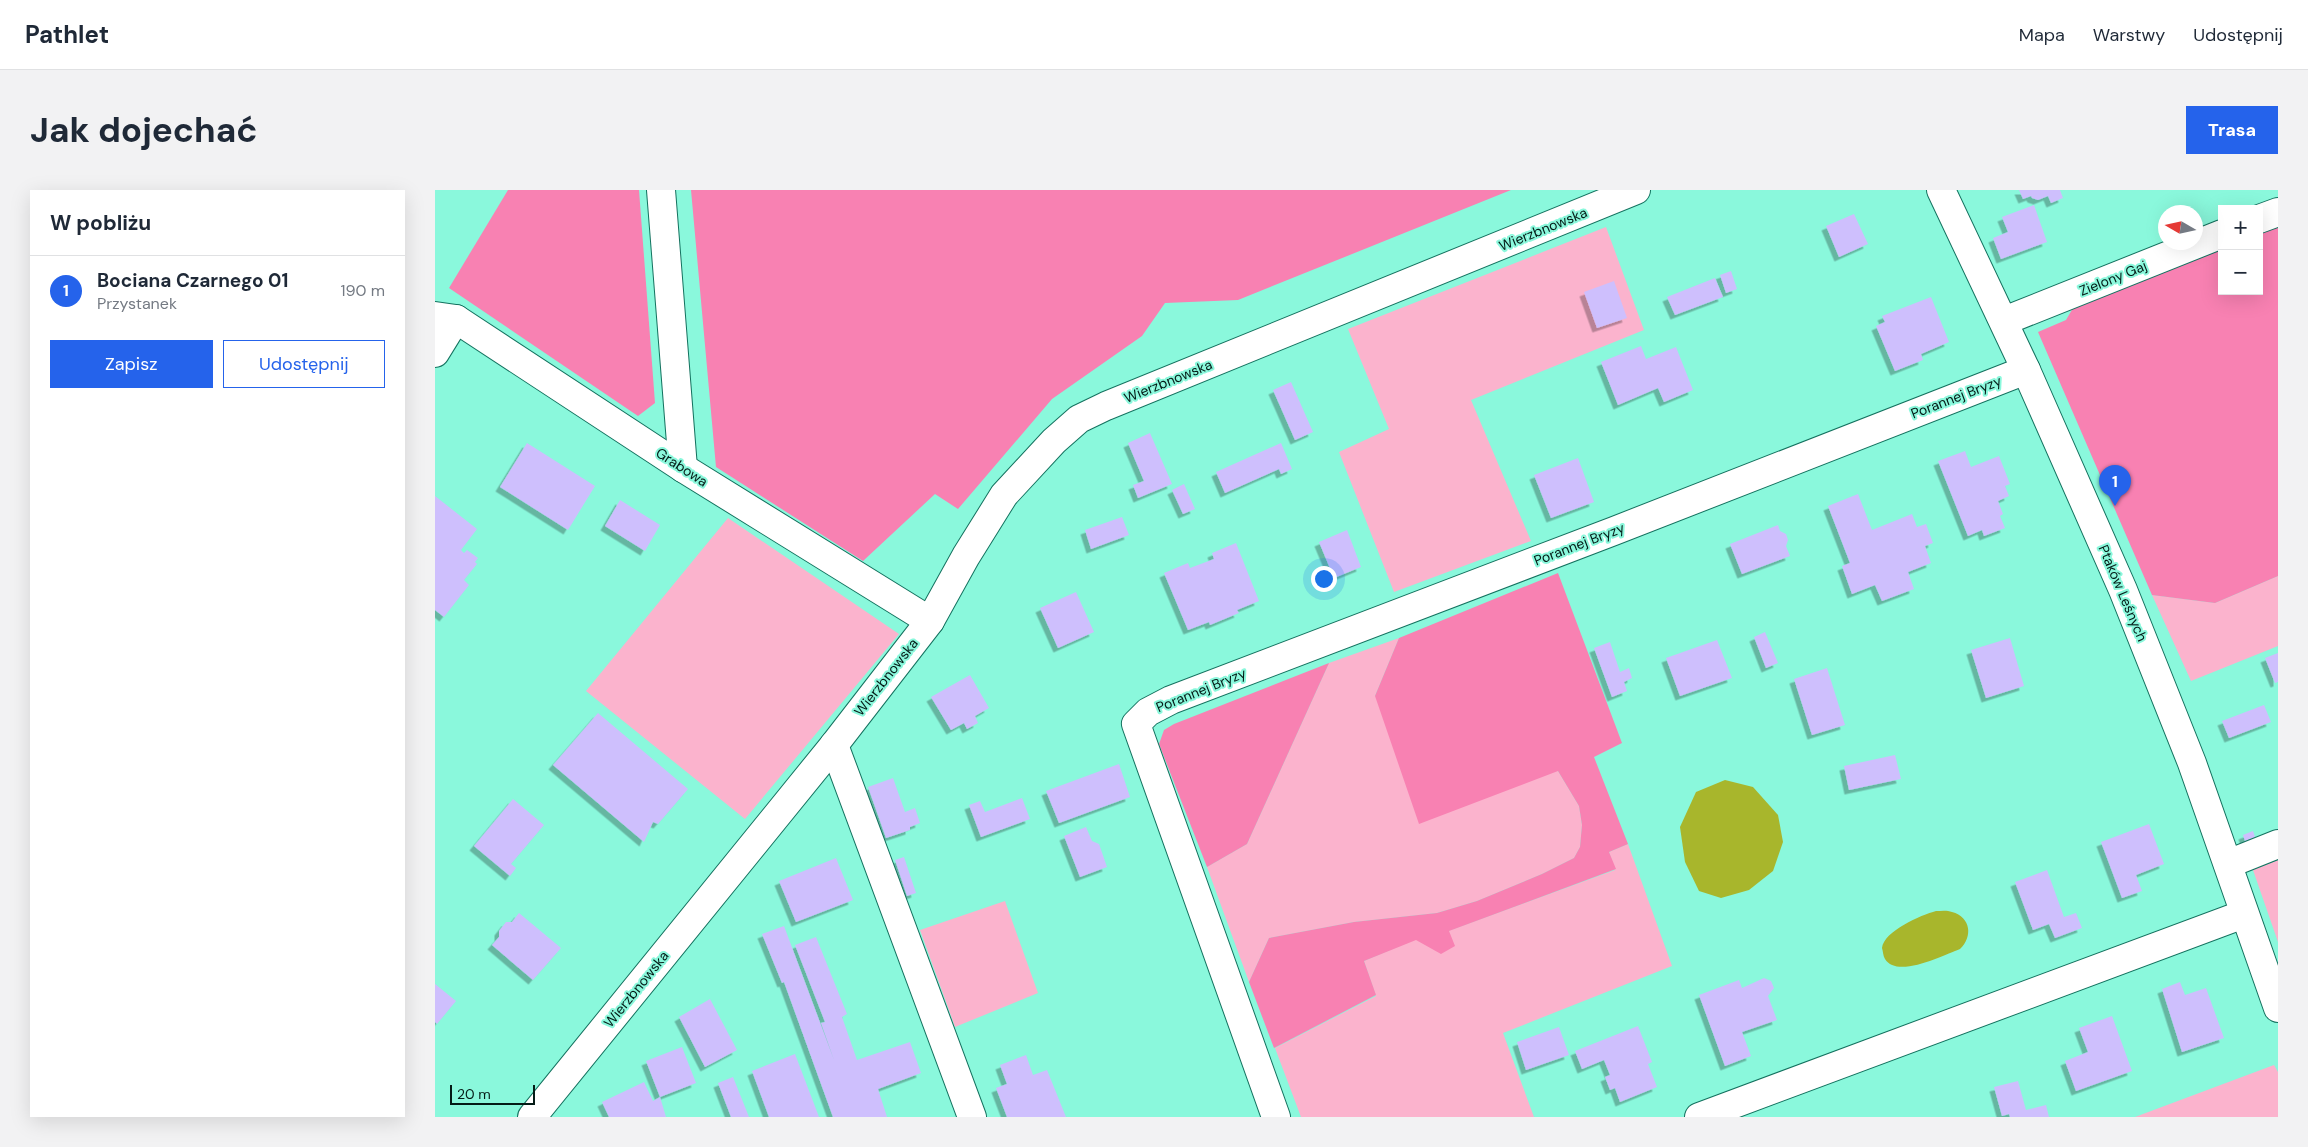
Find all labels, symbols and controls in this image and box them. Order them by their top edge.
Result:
text: Pathlet [25,19,109,50]
text: Mapa [2019,23,2065,47]
text: Warstwy [2093,23,2165,47]
text: Udostępnij [2193,23,2283,47]
button: Trasa [2186,106,2278,154]
text: Jak dojechać [30,107,257,153]
street label: Wierzbnowska [1496,203,1590,255]
north arrow [2158,205,2203,250]
map controls [2218,205,2263,295]
button: + [2218,205,2263,250]
text: W pobliżu [50,209,151,237]
button: − [2218,250,2263,295]
street label: Zielony Gaj [2077,256,2149,300]
text: Bociana Czarnego 01 [97,268,288,293]
text: 1 [63,280,69,301]
text: 190 m [341,280,385,301]
text: Przystanek [97,293,177,314]
button: Zapisz [50,340,213,388]
button: Udostępnij [223,340,385,388]
street label: Wierzbnowska [1121,355,1215,407]
street label: Porannej Bryzy [1908,371,2004,423]
street label: Grabowa [653,444,711,490]
pin: 1 [2099,465,2131,506]
street label: Porannej Bryzy [1531,518,1627,570]
street label: Ptaków Leśnych [2095,542,2151,644]
your location [1311,566,1337,592]
street label: Wierzbnowska [850,635,922,719]
street label: Porannej Bryzy [1153,664,1249,716]
street label: Wierzbnowska [600,947,672,1031]
scale bar [450,1082,535,1105]
text: 20 m [457,1085,491,1103]

